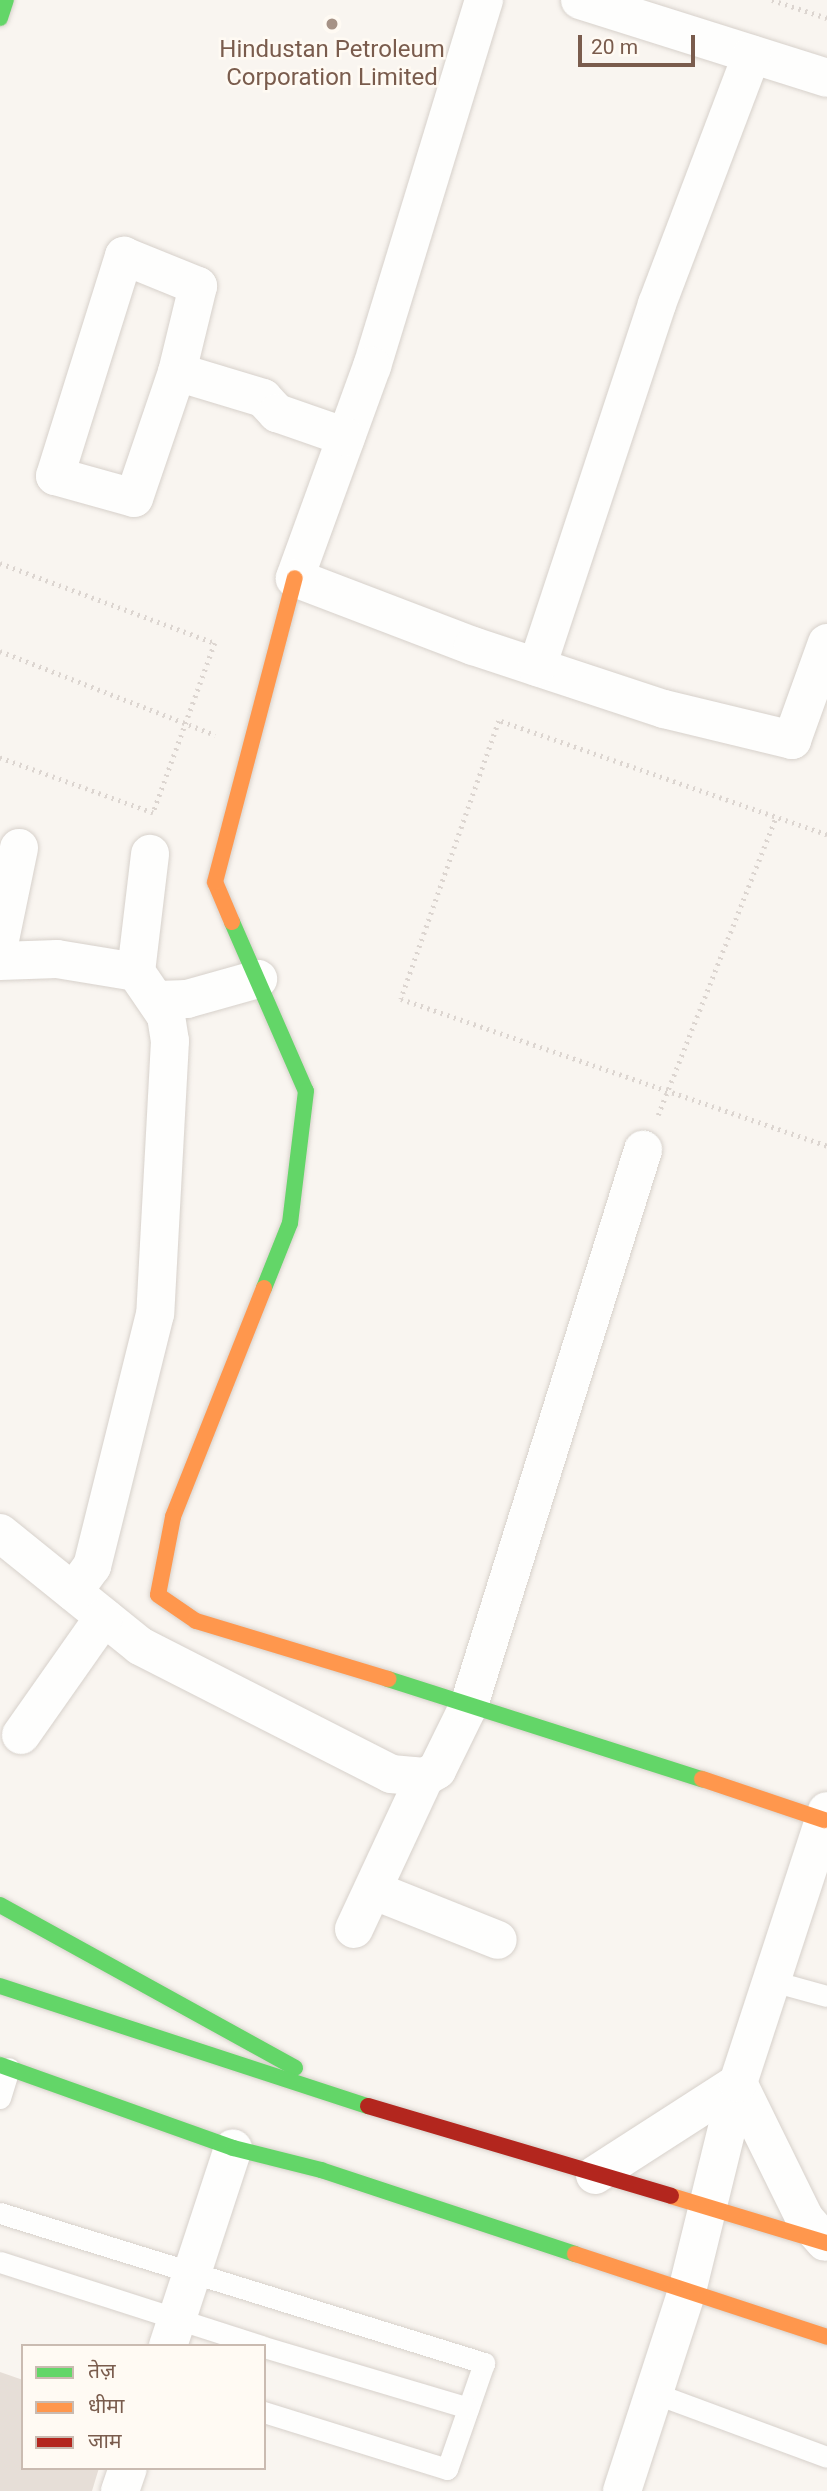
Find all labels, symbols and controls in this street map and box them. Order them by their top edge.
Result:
marker: Hindustan Petroleum Corporation Limited [324,16,340,32]
scale bar [582,21,699,65]
text: 20 m [591,35,638,59]
place label: Hindustan Petroleum Corporation Limited [219,36,445,92]
legend [21,2344,266,2470]
text: तेज़ [88,2359,116,2383]
text: धीमा [88,2394,124,2418]
text: जाम [88,2429,122,2453]

